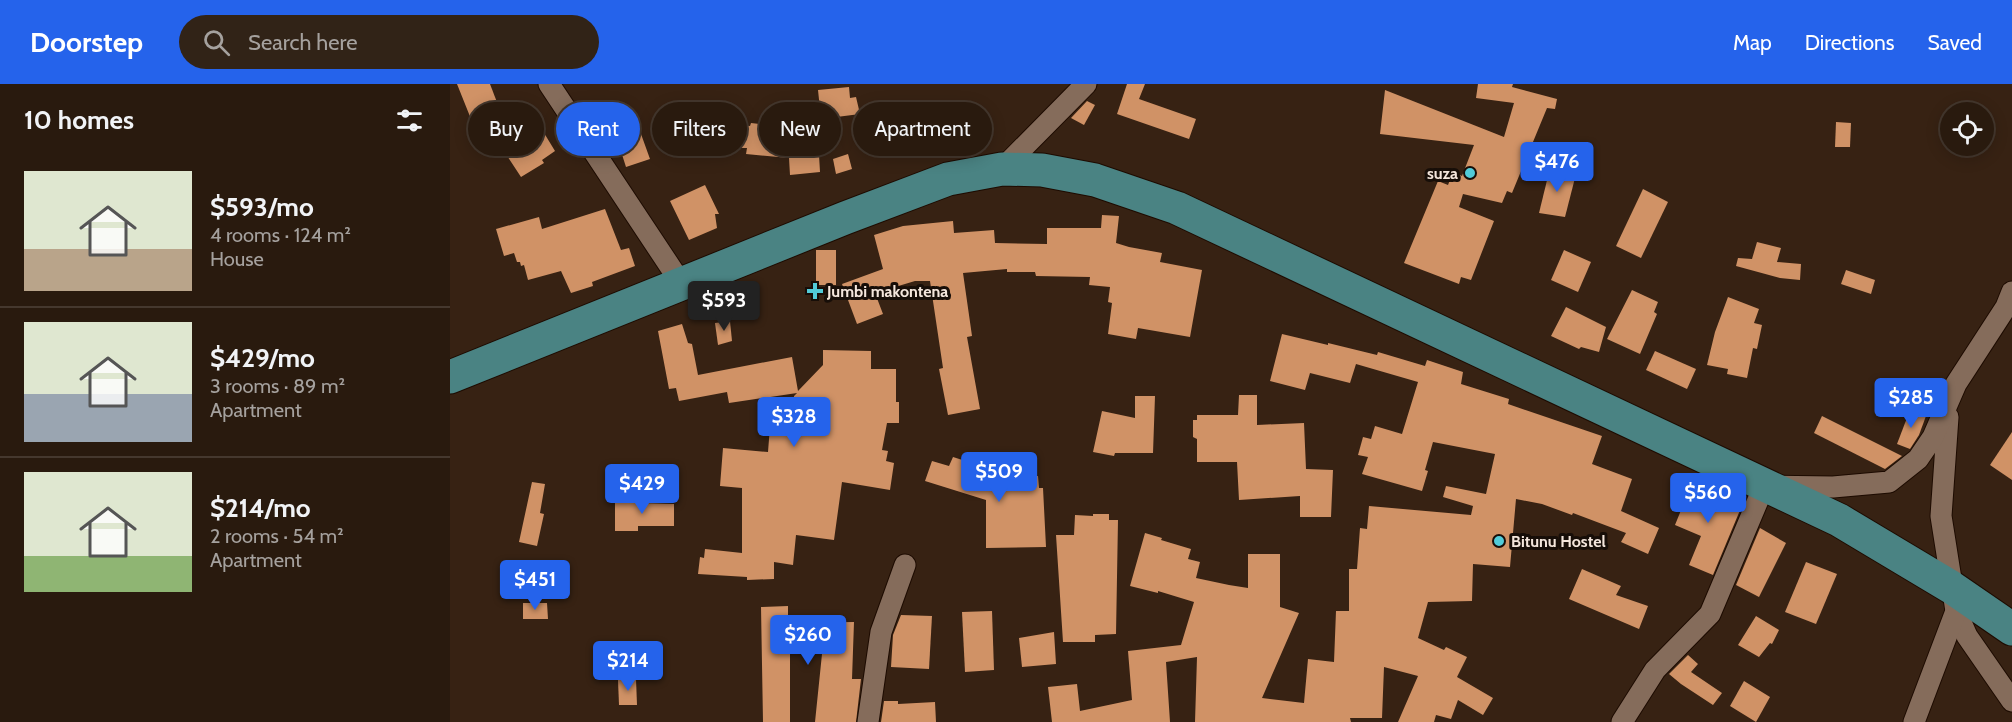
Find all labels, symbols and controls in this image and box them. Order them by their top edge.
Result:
search box [179,15,599,69]
text: Doorstep [30,25,143,59]
icon: search [200,26,233,59]
text: Search here [248,29,357,56]
text: Map [1733,30,1772,55]
text: Directions [1805,30,1894,55]
text: Saved [1927,30,1982,55]
chip: Buy [468,102,544,156]
chip: Rent [556,102,640,156]
chip: Filters [652,102,747,156]
chip: New [759,102,841,156]
chip: Apartment [853,102,992,156]
map controls [1940,102,1994,156]
button: locate [1940,102,1994,156]
text: 10 homes [24,104,134,136]
icon: filters [393,104,426,137]
pin: $476 [1521,142,1593,193]
text: $476 [1534,149,1580,173]
place label: suza [1427,164,1458,183]
marker: suza [1463,166,1477,180]
text: $593/mo [210,191,314,223]
icon: home [72,195,144,267]
text: 4 rooms · 124 m² [210,223,351,247]
text: House [210,247,264,271]
pin: $593 [688,281,760,332]
place label: Jumbi makontena [826,282,948,301]
marker: Jumbi makontena [808,284,822,298]
text: $593 [702,288,746,312]
text: $429/mo [210,342,315,374]
icon: home [72,346,144,418]
text: 3 rooms · 89 m² [210,374,345,398]
pin: $285 [1875,378,1947,429]
text: $285 [1889,385,1934,409]
pin: $328 [758,397,830,448]
text: Apartment [210,398,302,422]
text: $328 [771,404,817,428]
pin: $509 [963,452,1035,503]
text: $509 [975,459,1023,483]
pin: $429 [606,464,678,515]
text: $429 [619,471,665,495]
pin: $560 [1672,473,1744,524]
text: $560 [1684,480,1732,504]
text: $214/mo [210,492,311,524]
icon: home [72,496,144,568]
text: 2 rooms · 54 m² [210,524,344,548]
place label: Bitunu Hostel [1511,532,1606,551]
marker: Bitunu Hostel [1492,534,1506,548]
text: Apartment [210,548,302,572]
pin: $451 [499,560,571,611]
text: $451 [514,567,556,591]
pin: $260 [772,615,844,666]
text: $260 [784,622,832,646]
pin: $214 [592,641,664,692]
text: $214 [607,648,649,672]

